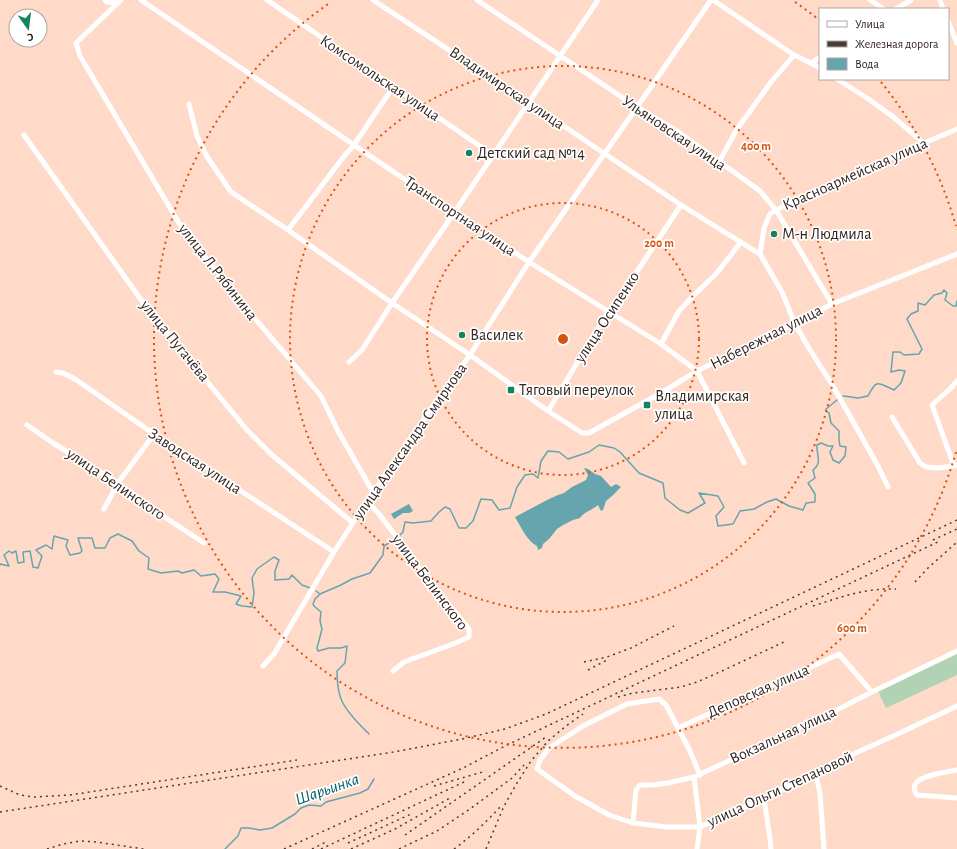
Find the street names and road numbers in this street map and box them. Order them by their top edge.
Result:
street label: Комсомольская улица [317,32,443,125]
street label: Владимирская улица [446,44,567,133]
street label: Ульяновская улица [619,92,729,174]
street label: Красноармейская улица [780,135,930,214]
street label: Транспортная улица [401,173,519,260]
street label: улица Л.Рябинина [174,220,261,324]
street label: улица Осипенко [571,268,643,367]
street label: улица Пугачёва [136,296,213,386]
street label: Набережная улица [707,302,825,373]
street label: улица Александра Смирнова [350,360,471,523]
street label: Заводская улица [145,425,244,498]
street label: улица Белинского [62,445,168,524]
street label: улица Белинского [387,530,471,634]
street label: Деповская улица [705,661,812,722]
street label: Вокзальная улица [727,703,839,768]
street label: улица Ольги Степановой [704,748,856,831]

